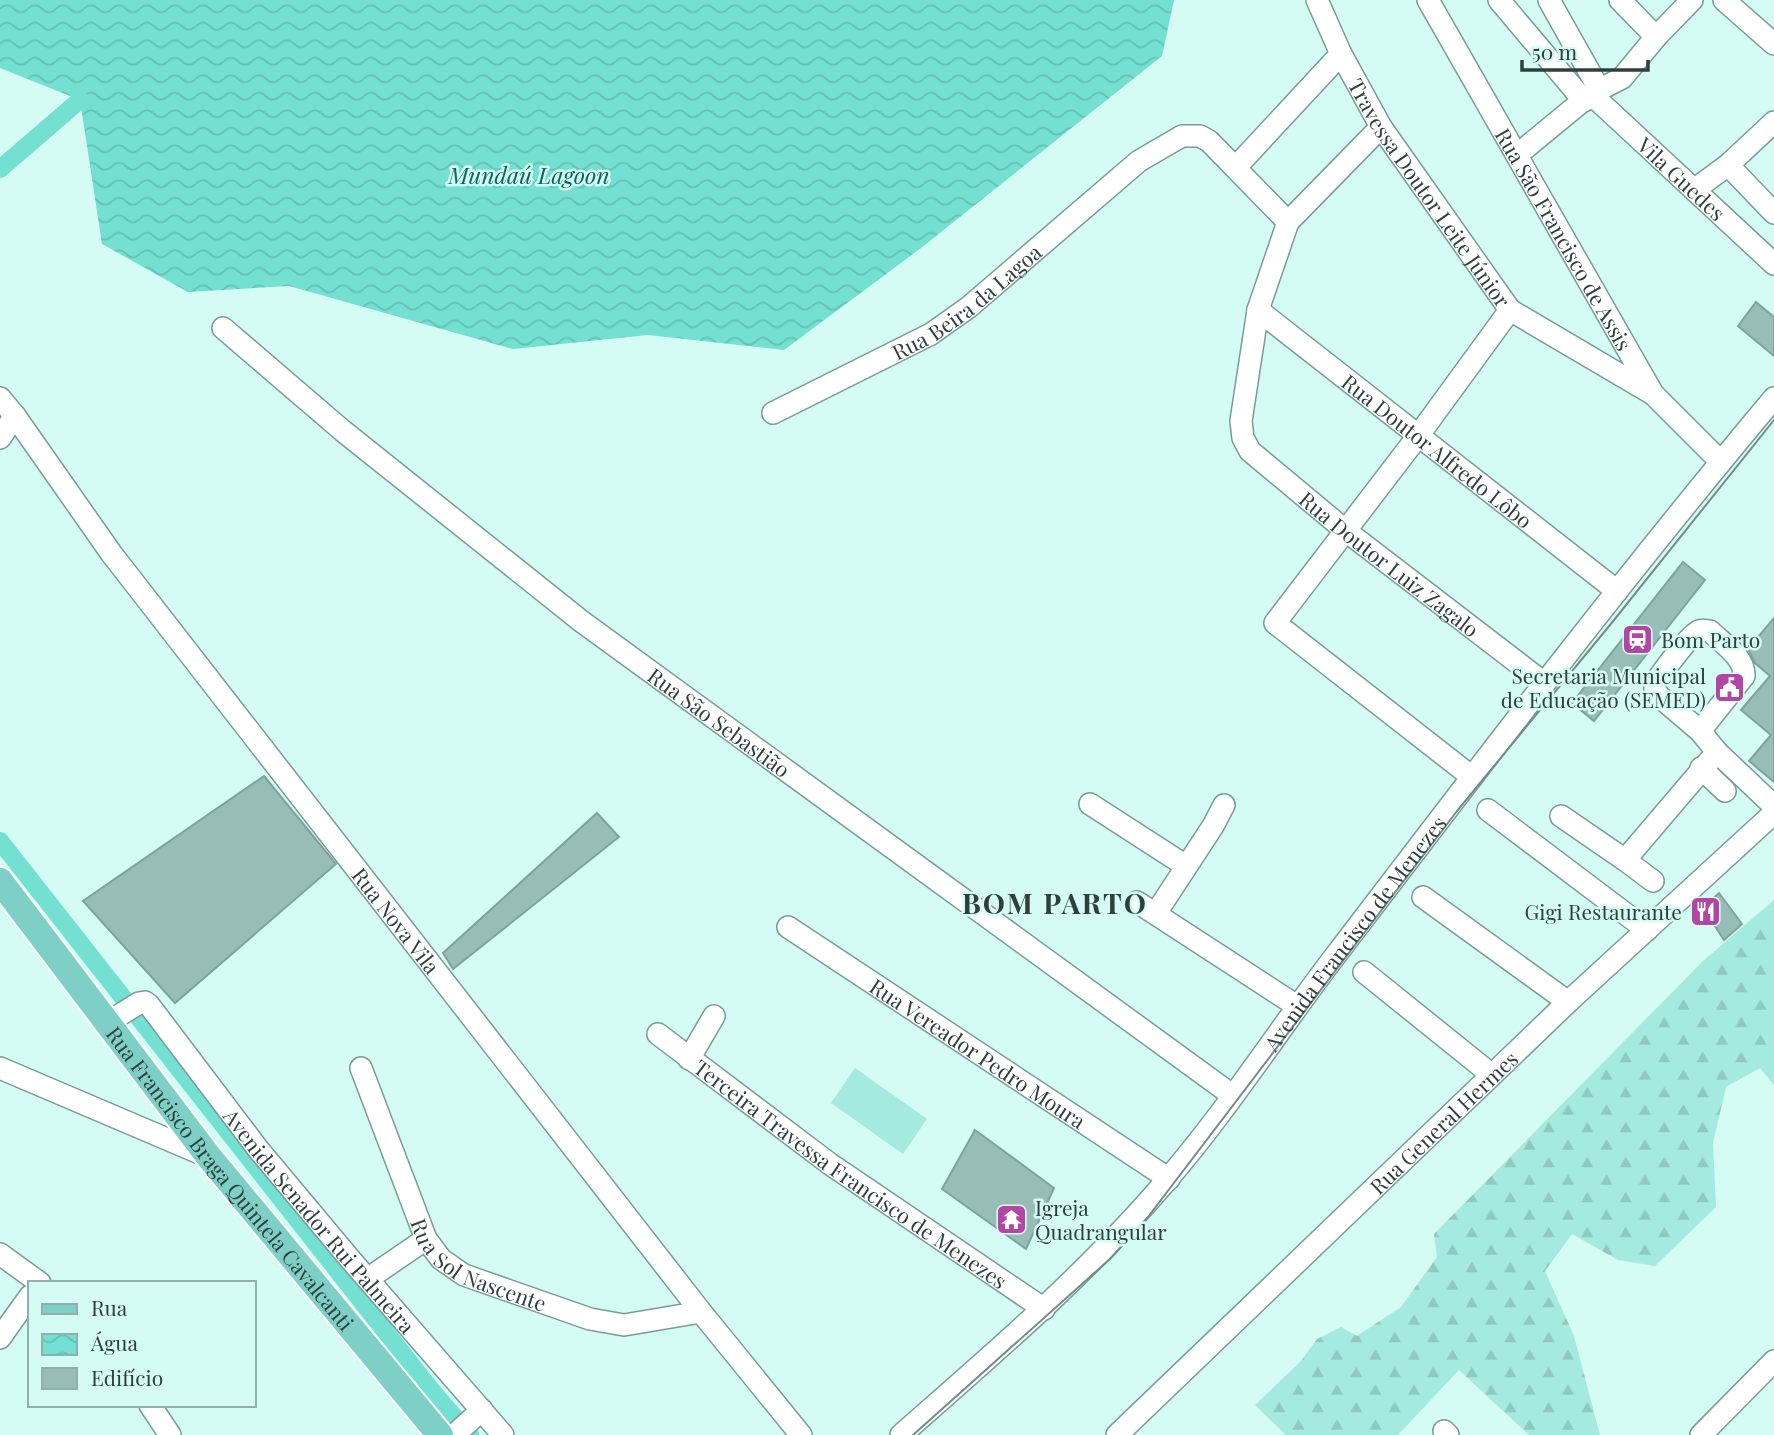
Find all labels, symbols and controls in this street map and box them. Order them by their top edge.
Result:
scale bar [1522,28,1648,72]
text: 50 m [1532,37,1578,65]
street label: Travessa Doutor Leite Júnior [1343,73,1518,313]
street label: Rua São Francisco de Assis [1490,123,1639,355]
street label: Vila Guedes [1631,130,1732,226]
water label: Mundaú Lagoon [447,159,610,190]
street label: Rua Beira da Lagoa [887,237,1047,365]
street label: Rua Doutor Alfredo Lôbo [1337,367,1539,534]
street label: Rua Doutor Luiz Zagalo [1294,484,1485,642]
station icon: Bom Parto [1621,622,1655,656]
place label: Bom Parto [1661,625,1760,653]
street label: Rua São Sebastião [643,661,796,783]
place label: Secretaria Municipal de Educação (SEMED) [1501,661,1706,713]
public building icon: Secretaria Municipal de Educação (SEMED) [1712,670,1746,704]
street label: Avenida Francisco de Menezes [1256,810,1452,1057]
street label: Rua Nova Vila [346,862,447,980]
district label: BOM PARTO [962,884,1148,921]
restaurant icon: Gigi Restaurante [1688,894,1722,928]
place label: Gigi Restaurante [1525,897,1682,925]
street label: Rua Vereador Pedro Moura [865,971,1092,1135]
street label: Rua Francisco Braga Quintela Cavalcanti [101,1022,361,1334]
street label: Rua General Hermes [1363,1044,1523,1200]
street label: Terceira Travessa Francisco de Menezes [689,1052,1013,1294]
street label: Avenida Senador Rui Palmeira [218,1102,422,1339]
place label: Igreja Quadrangular [1035,1193,1167,1245]
temple icon: Igreja Quadrangular [995,1202,1029,1236]
street label: Rua Sol Nascente [405,1214,550,1317]
legend [28,1281,256,1407]
text: Água [90,1328,139,1356]
text: Edifício [91,1363,163,1391]

